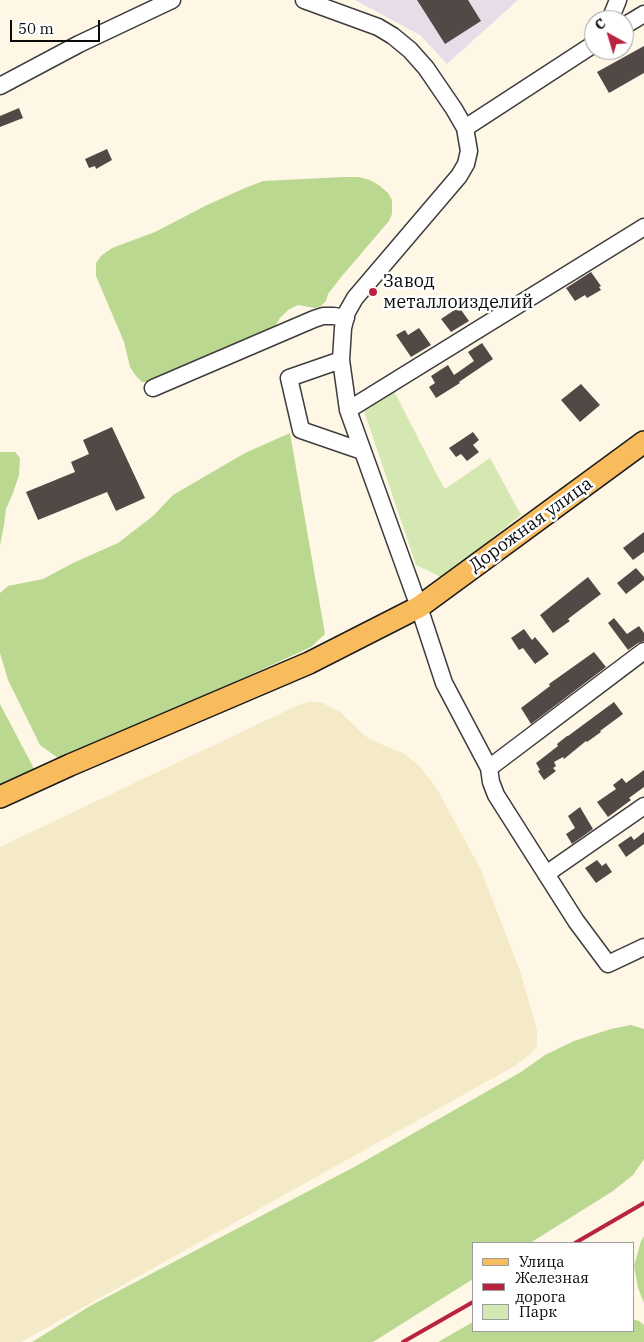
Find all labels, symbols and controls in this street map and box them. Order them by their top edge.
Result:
scale bar [12,10,102,42]
north arrow [584,10,634,60]
text: С [591,14,609,34]
text: 50 m [18,19,54,38]
place label: Завод металлоизделий [383,271,533,314]
marker: Завод металлоизделий [367,286,379,298]
street label: Дорожная улица [465,473,597,577]
legend [472,1242,634,1332]
text: Улица [519,1252,564,1271]
text: Железная дорога [515,1268,589,1306]
text: Парк [519,1302,557,1321]

